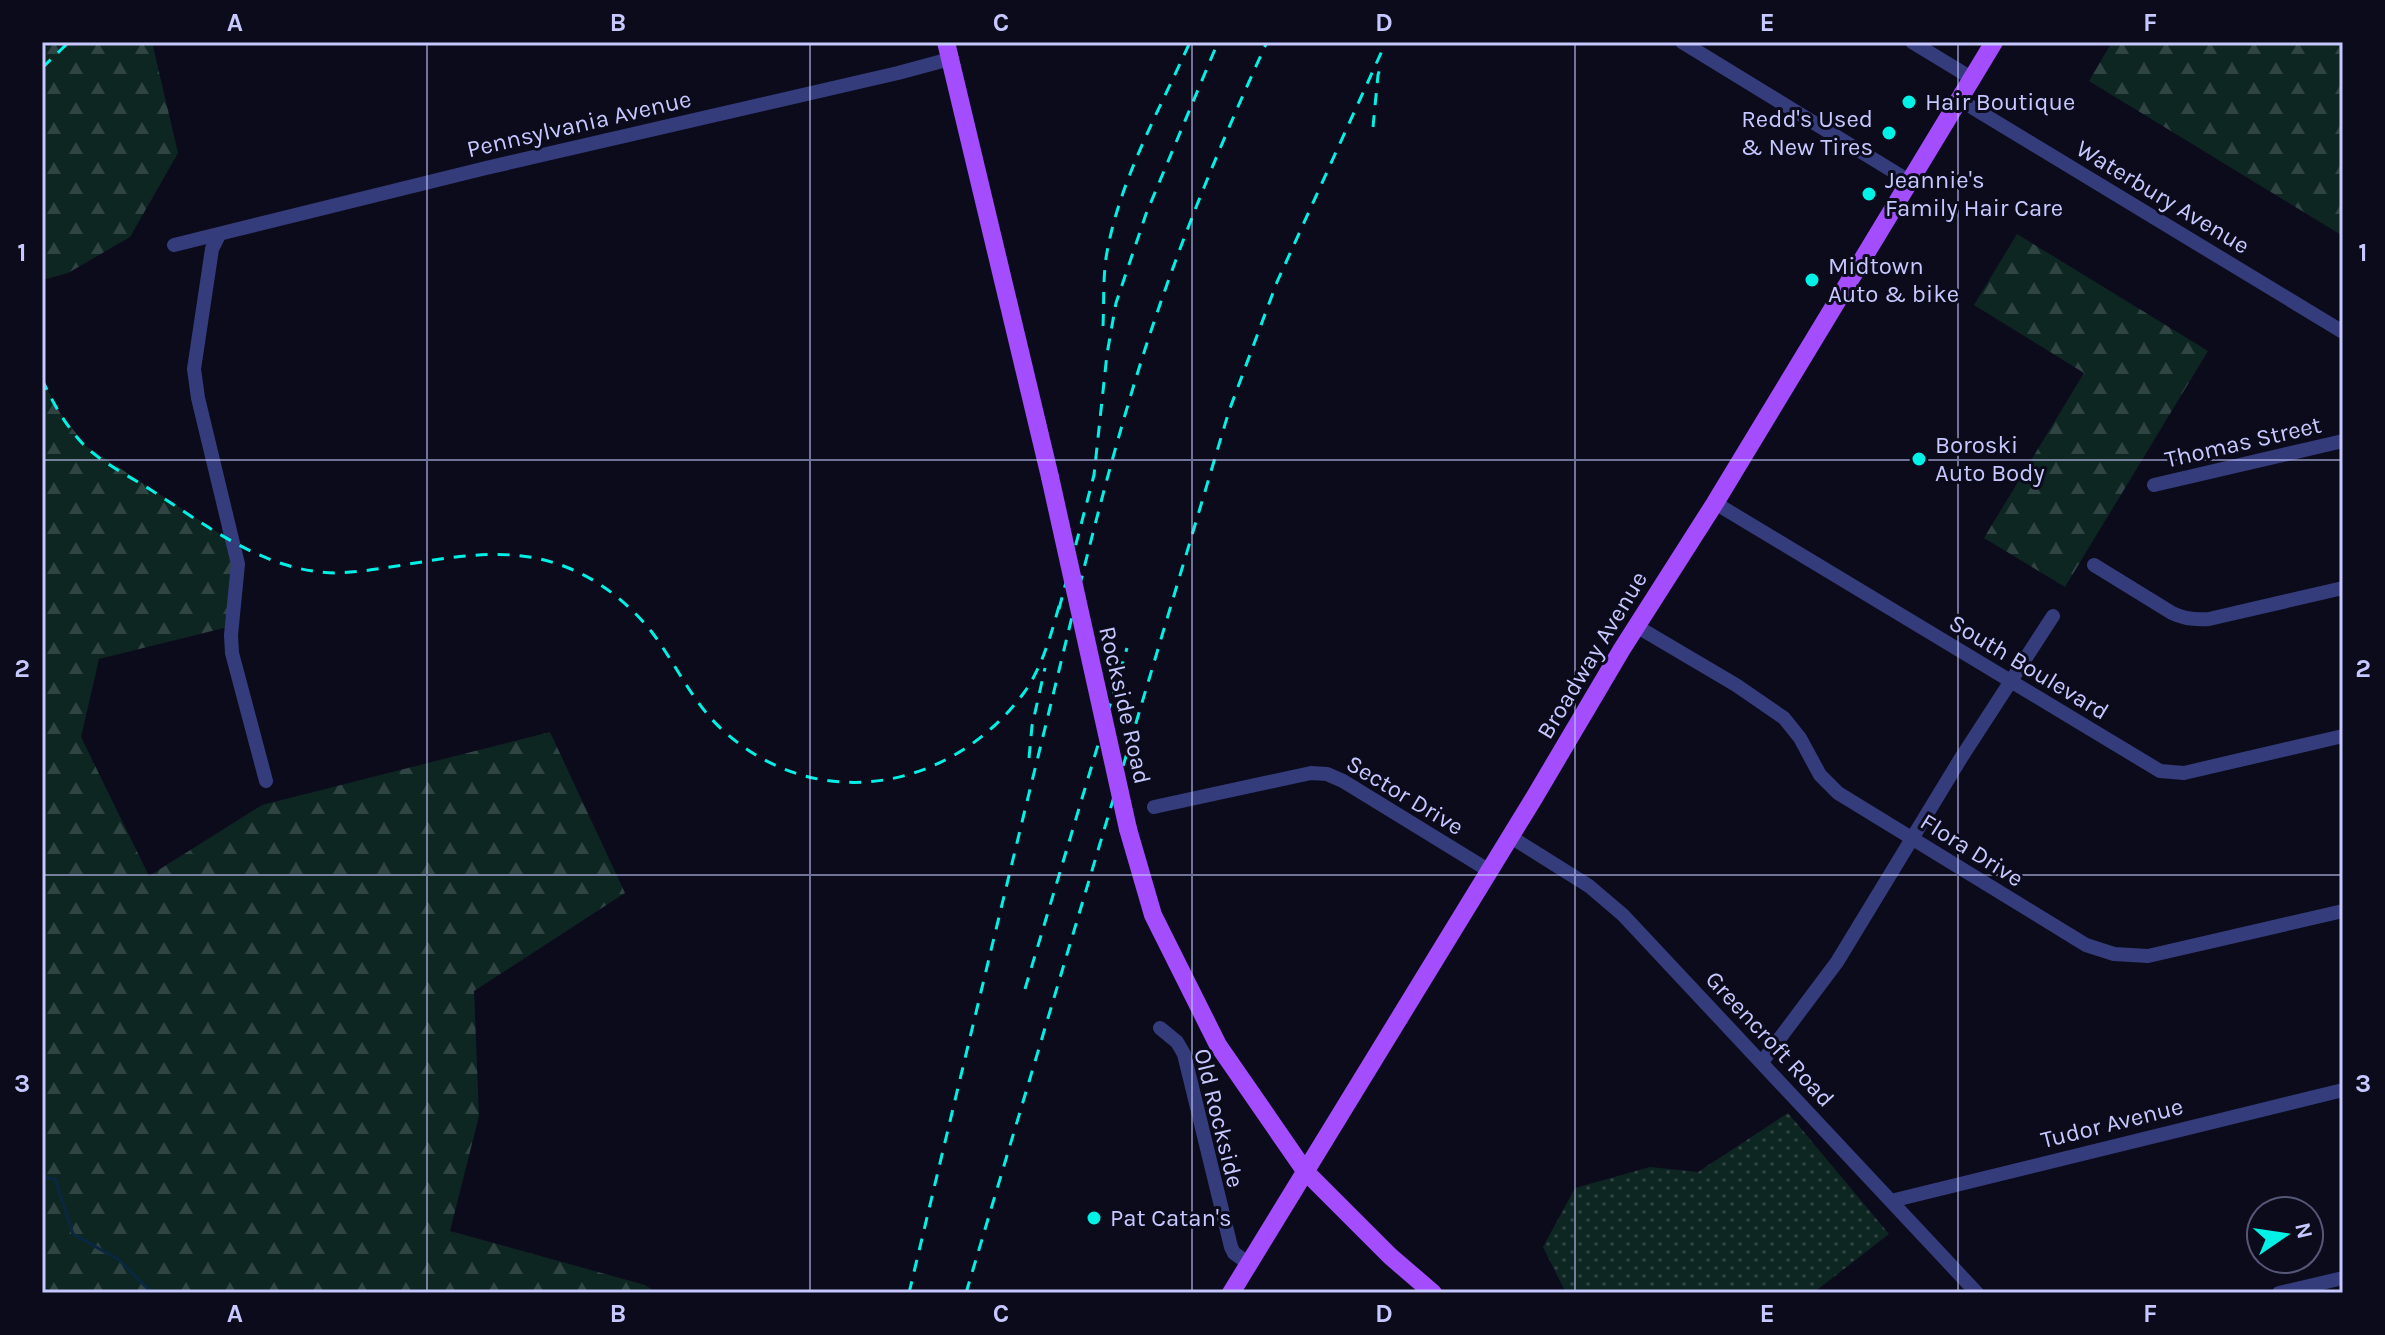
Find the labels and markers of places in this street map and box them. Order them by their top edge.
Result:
place label: Hair Boutique [1925,88,2075,116]
marker: Hair Boutique [1900,93,1918,111]
place label: Redd's Used & New Tires [1741,105,1873,161]
marker: Redd's Used & New Tires [1880,124,1898,142]
place label: Jeannie's Family Hair Care [1885,166,2063,222]
marker: Jeannie's Family Hair Care [1860,185,1878,203]
place label: Midtown Auto & bike [1828,252,1959,308]
marker: Midtown Auto & bike [1803,271,1821,289]
place label: Boroski Auto Body [1935,431,2045,487]
marker: Boroski Auto Body [1910,450,1928,468]
place label: Pat Catan's [1110,1204,1232,1232]
marker: Pat Catan's [1085,1209,1103,1227]

